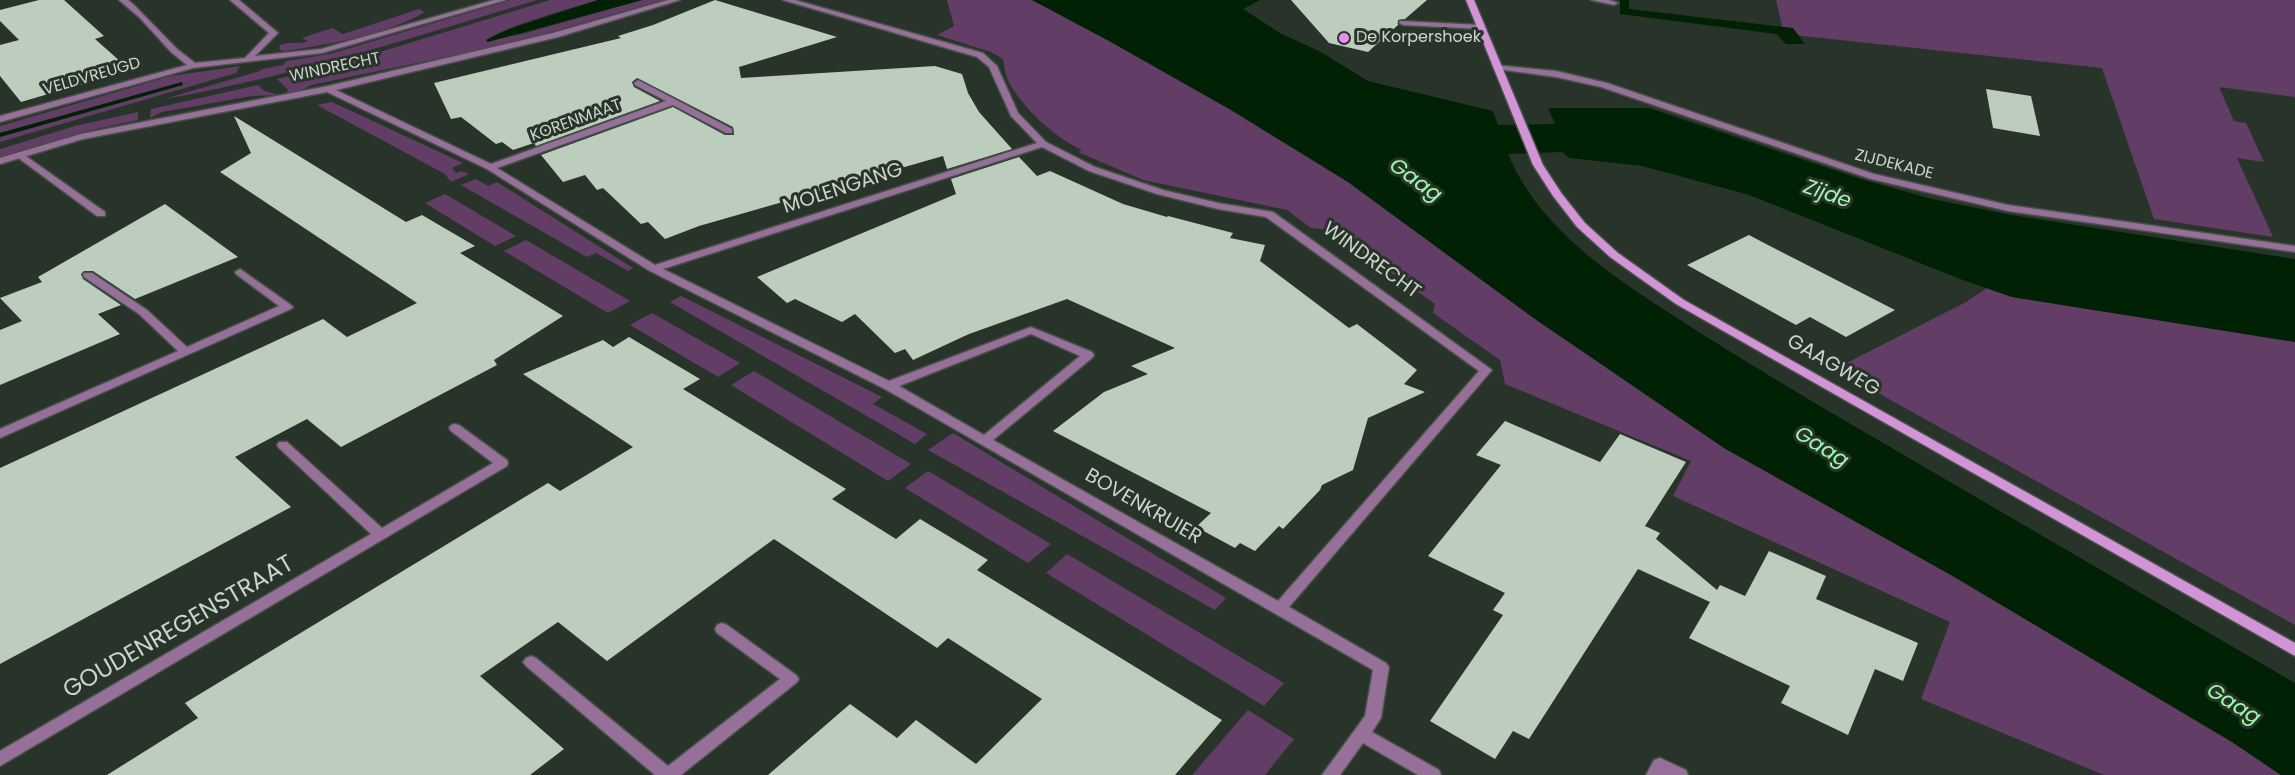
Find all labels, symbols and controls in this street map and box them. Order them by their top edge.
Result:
place label: De Korpershoek [1356,28,1481,48]
marker: De Korpershoek [1337,31,1351,45]
street label: WINDRECHT [288,49,382,87]
street label: VELDVREUGD [41,54,143,100]
street label: KORENMAAT [528,96,624,146]
street label: ZIJDEKADE [1853,146,1935,184]
water label: Gaag [1384,153,1446,209]
street label: MOLENGANG [780,158,906,220]
water label: Zijde [1800,175,1854,215]
street label: WINDRECHT [1317,217,1425,305]
street label: GAAGWEG [1782,330,1884,402]
water label: Gaag [1789,422,1853,474]
street label: BOVENKRUIER [1080,464,1206,550]
street label: GOUDENREGENSTRAAT [59,550,299,706]
water label: Gaag [2201,679,2265,731]

